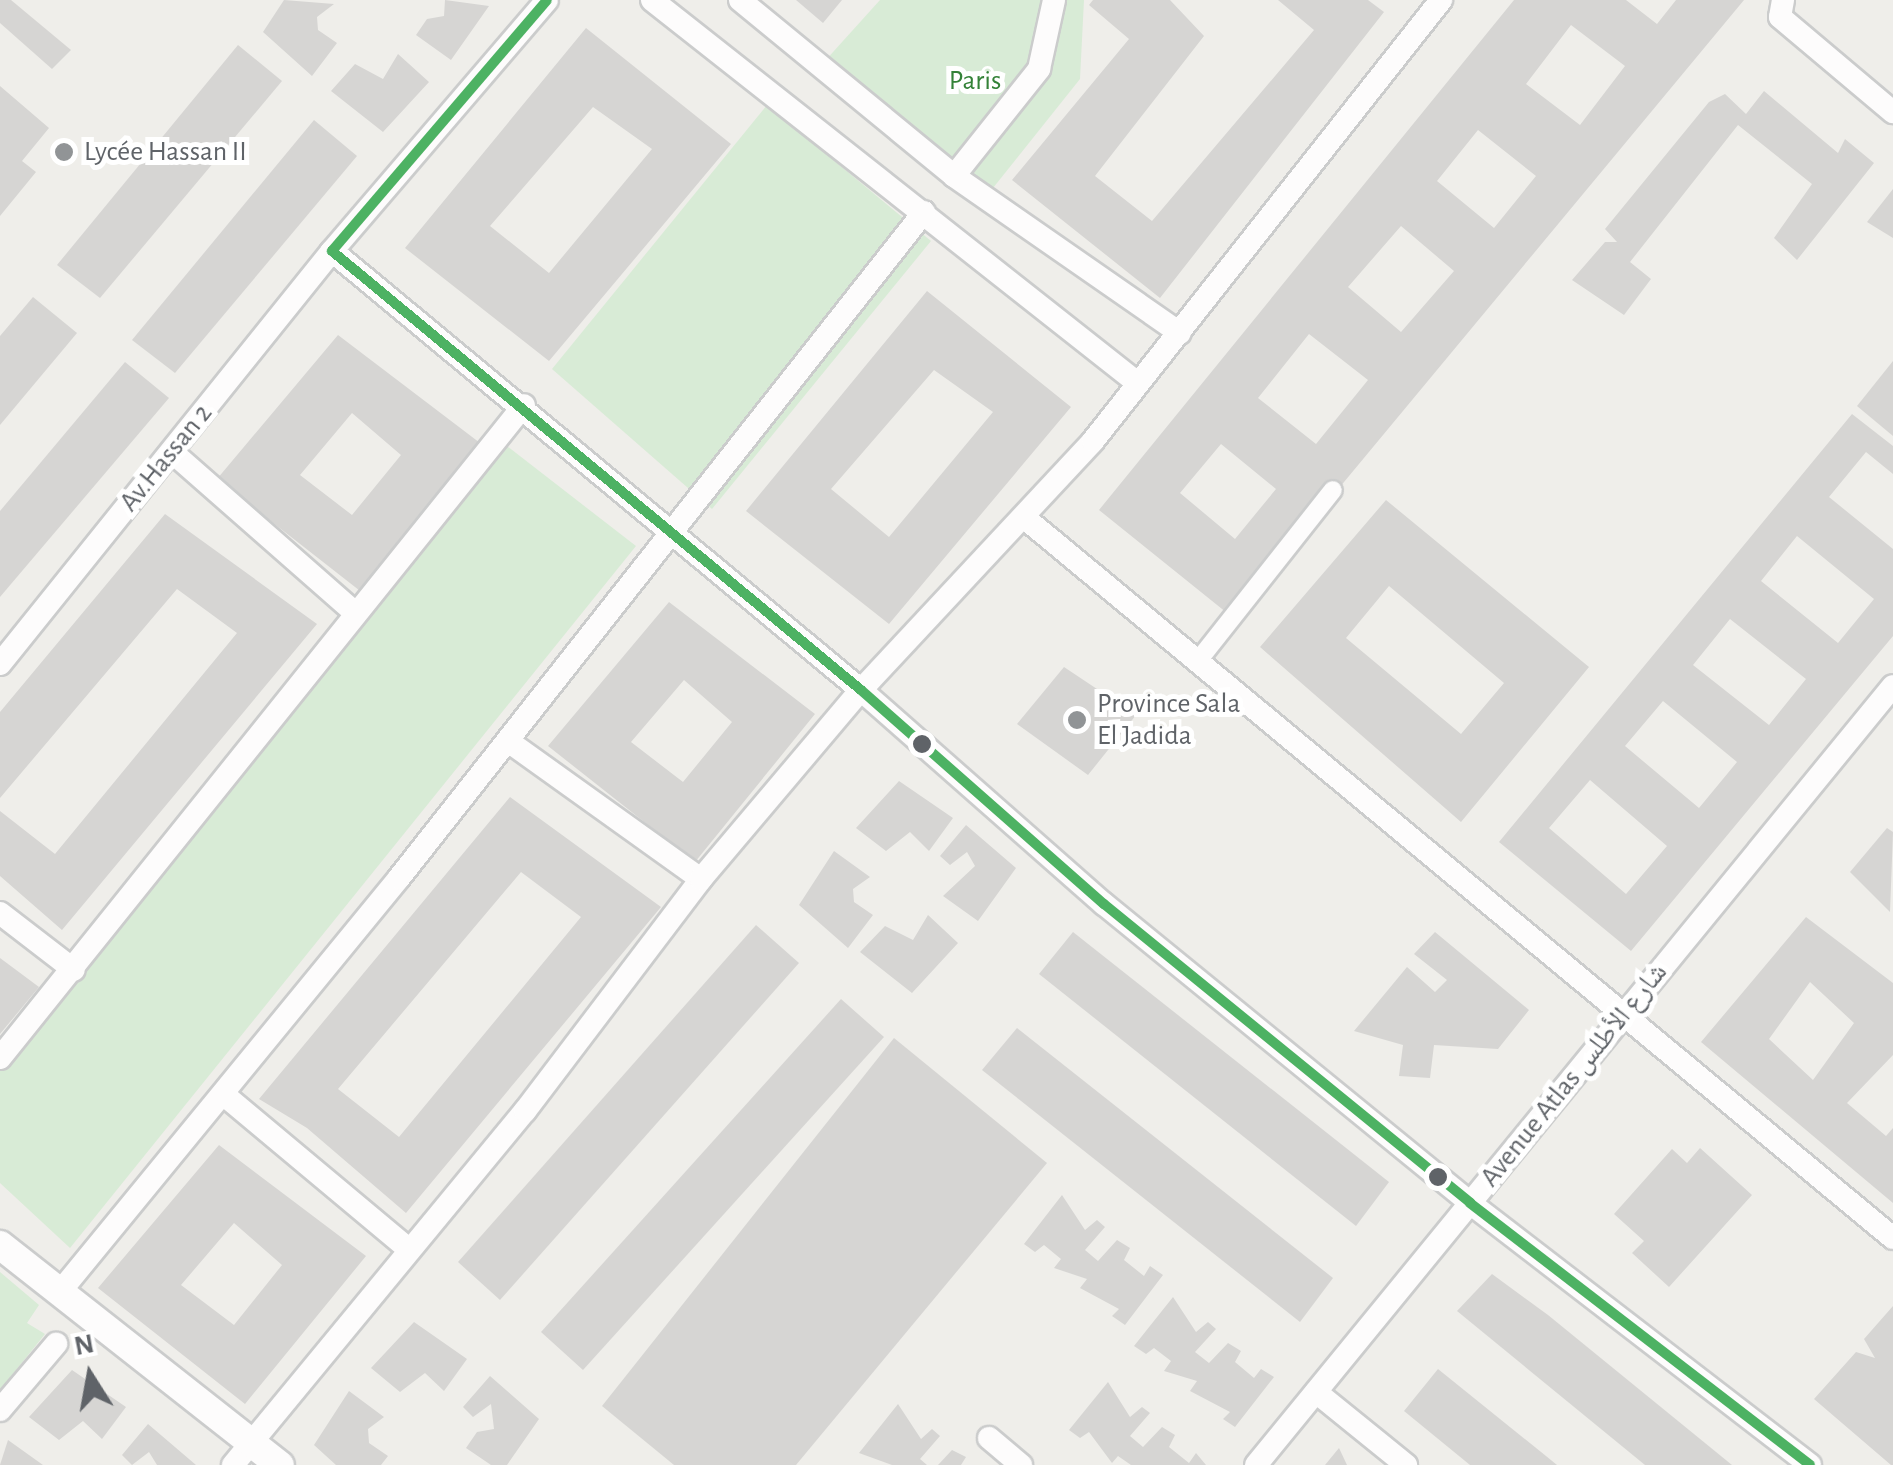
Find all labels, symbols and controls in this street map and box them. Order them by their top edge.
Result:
park label: Paris [949,64,1001,98]
place label: Lycée Hassan II [84,135,247,169]
marker: Lycée Hassan II [53,141,75,163]
street label: Av.Hassan 2 [112,397,220,519]
place label: Province Sala El Jadida [1097,687,1240,753]
marker: Province Sala El Jadida [1066,709,1088,731]
unlabelled marker [912,734,932,754]
street label: Avenue Atlas شارع الأطلس [1473,956,1675,1194]
unlabelled marker [1428,1167,1448,1187]
north arrow [40,1325,140,1425]
text: N [72,1330,97,1361]

